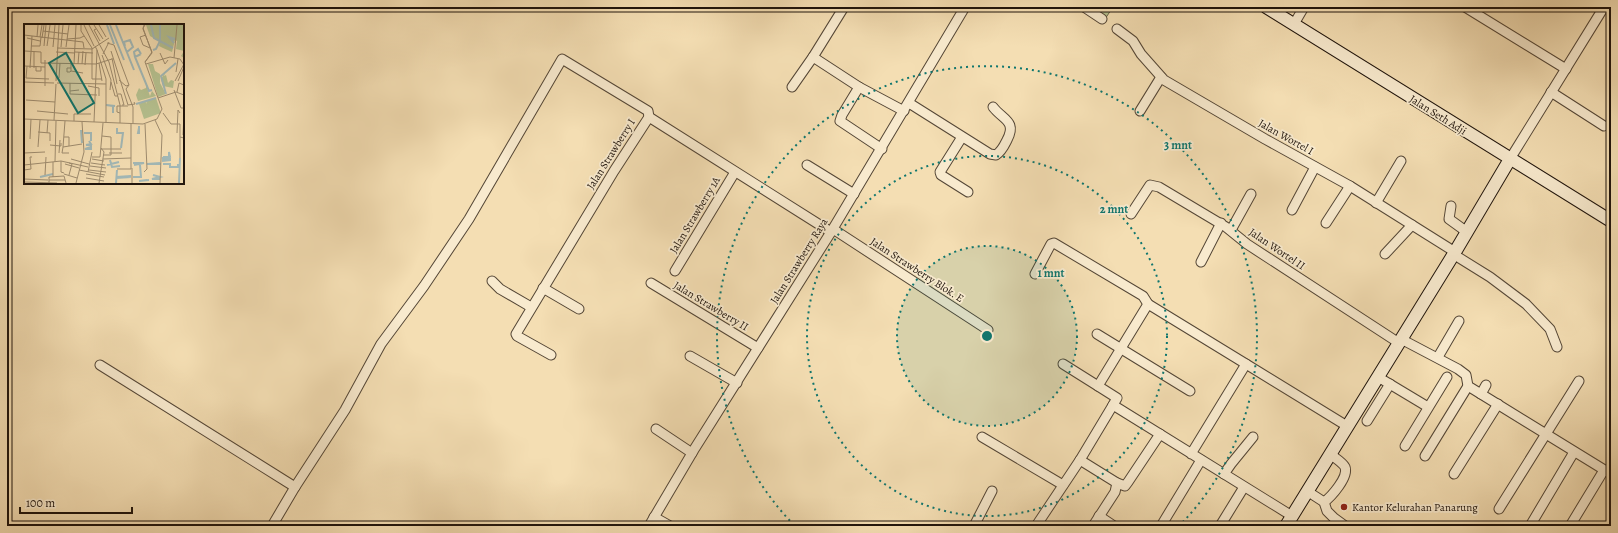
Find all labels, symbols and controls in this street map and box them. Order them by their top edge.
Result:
inset map [24,24,184,184]
street label: Jalan Seth Adji [1407,92,1469,138]
street label: Jalan Strawberry I [583,116,639,192]
street label: Jalan Wortel I [1256,116,1316,158]
text: 3 mnt [1164,137,1192,153]
street label: Jalan Strawberry 1A [666,173,724,256]
text: 2 mnt [1100,201,1128,217]
street label: Jalan Strawberry Raya [767,215,832,307]
street label: Jalan Wortel II [1246,225,1308,273]
street label: Jalan Strawberry Blok. E [867,234,967,306]
text: 1 mnt [1037,265,1065,281]
street label: Jalan Strawberry II [671,278,751,334]
centre of rings [980,329,994,343]
scale bar [20,489,132,515]
text: 100 m [26,495,55,511]
place label: Kantor Kelurahan Panarung [1352,500,1478,515]
marker: Kantor Kelurahan Panarung [1339,502,1349,512]

